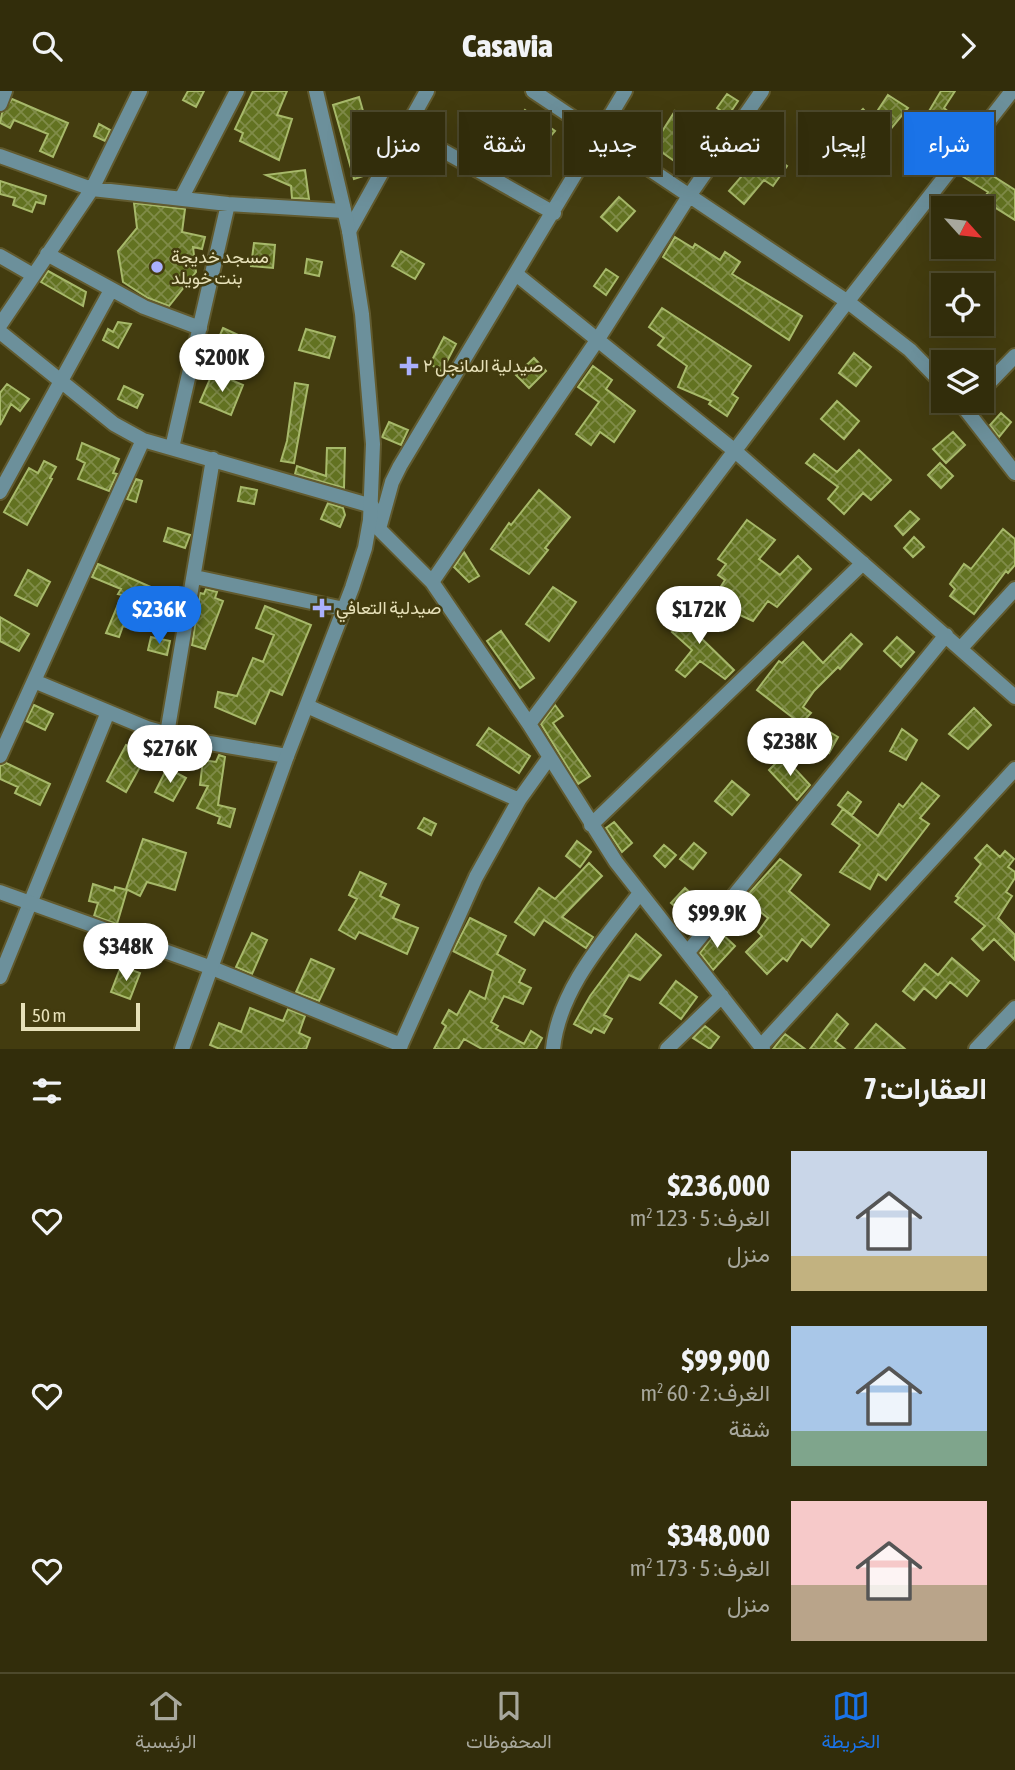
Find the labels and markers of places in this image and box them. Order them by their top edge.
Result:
place label: مسجد خديجة بنت خويلد [171,246,269,289]
marker: مسجد خديجة بنت خويلد [149,259,165,275]
pin: $200K [173,335,271,394]
place label: صيدلية المانجل ٢ [423,355,543,377]
marker: صيدلية المانجل ٢ [401,358,417,374]
pin: $236K [110,587,208,646]
pin: $172K [650,587,748,646]
place label: صيدلية التعافي [336,597,441,623]
marker: صيدلية التعافي [314,600,330,616]
pin: $238K [741,719,839,778]
pin: $276K [121,725,219,785]
pin: $99.9K [660,891,774,950]
pin: $348K [77,923,175,983]

